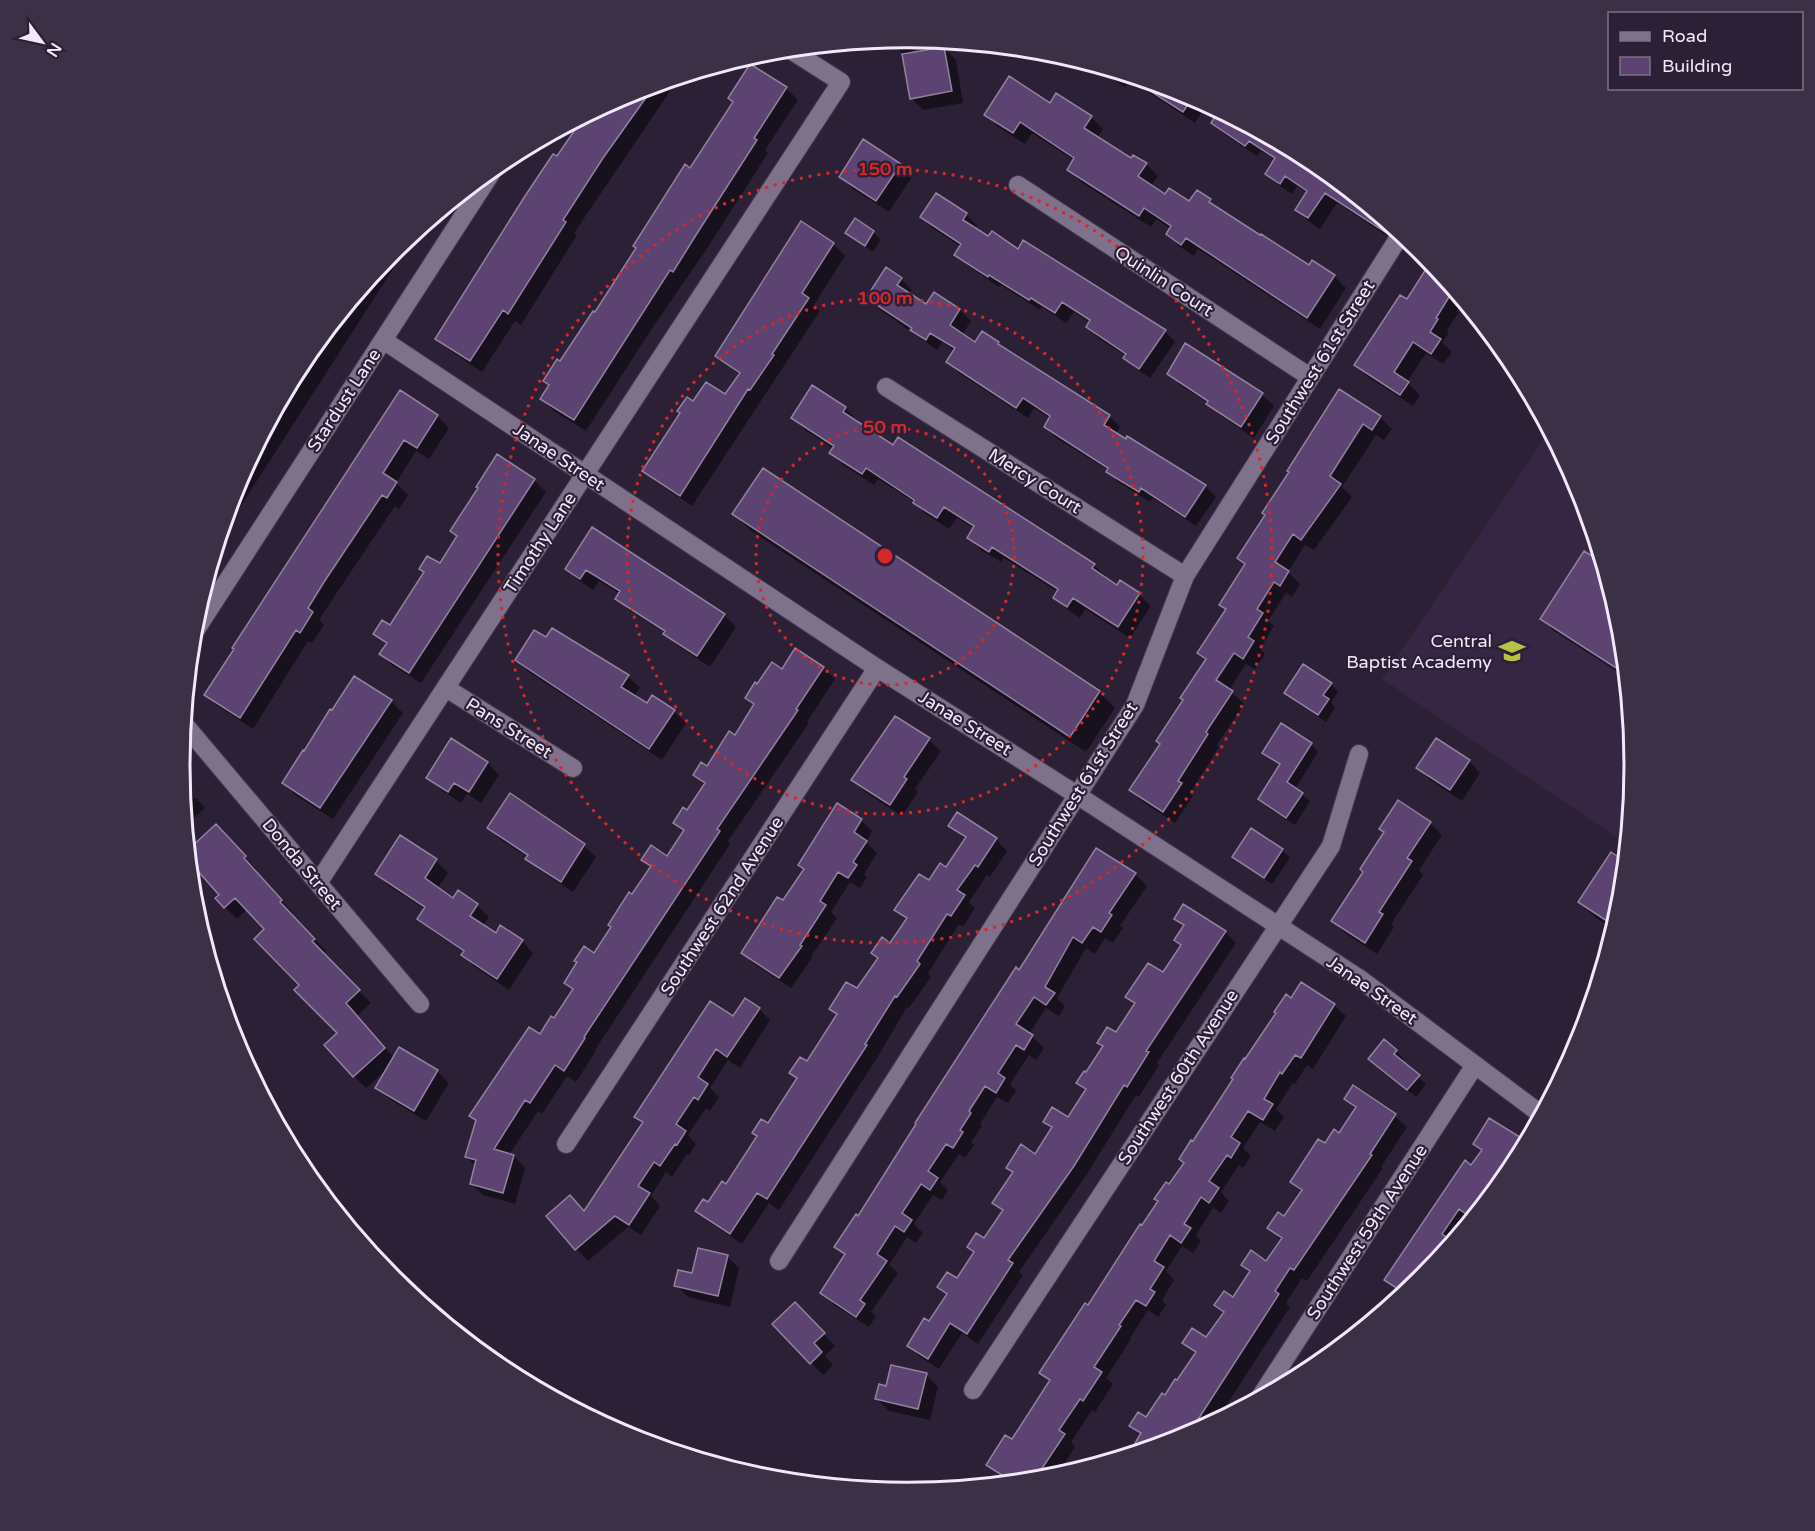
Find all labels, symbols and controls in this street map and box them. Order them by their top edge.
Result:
north arrow [12,12,72,72]
legend [1608,12,1803,90]
text: Road [1662,25,1707,47]
text: N [42,39,66,60]
text: Building [1662,55,1732,77]
text: 150 m [857,158,913,180]
street label: Quinlin Court [1110,241,1218,321]
street label: Southwest 61st Street [1261,276,1380,448]
text: 100 m [857,287,913,309]
street label: Stardust Lane [303,344,385,456]
text: 50 m [863,416,907,438]
street label: Janae Street [509,418,609,496]
street label: Mercy Court [984,444,1086,518]
street label: Timothy Lane [499,488,581,598]
centre of rings [875,546,895,566]
place label: Central Baptist Academy [1346,630,1492,673]
school or university icon: Central Baptist Academy [1497,636,1527,666]
street label: Janae Street [914,686,1016,760]
street label: Pans Street [462,693,556,763]
street label: Southwest 61st Street [1024,698,1143,870]
street label: Southwest 62nd Avenue [656,812,788,1000]
street label: Donda Street [257,814,347,914]
street label: Janae Street [1322,951,1422,1029]
street label: Southwest 60th Avenue [1113,985,1243,1169]
street label: Southwest 59th Avenue [1302,1140,1432,1324]

